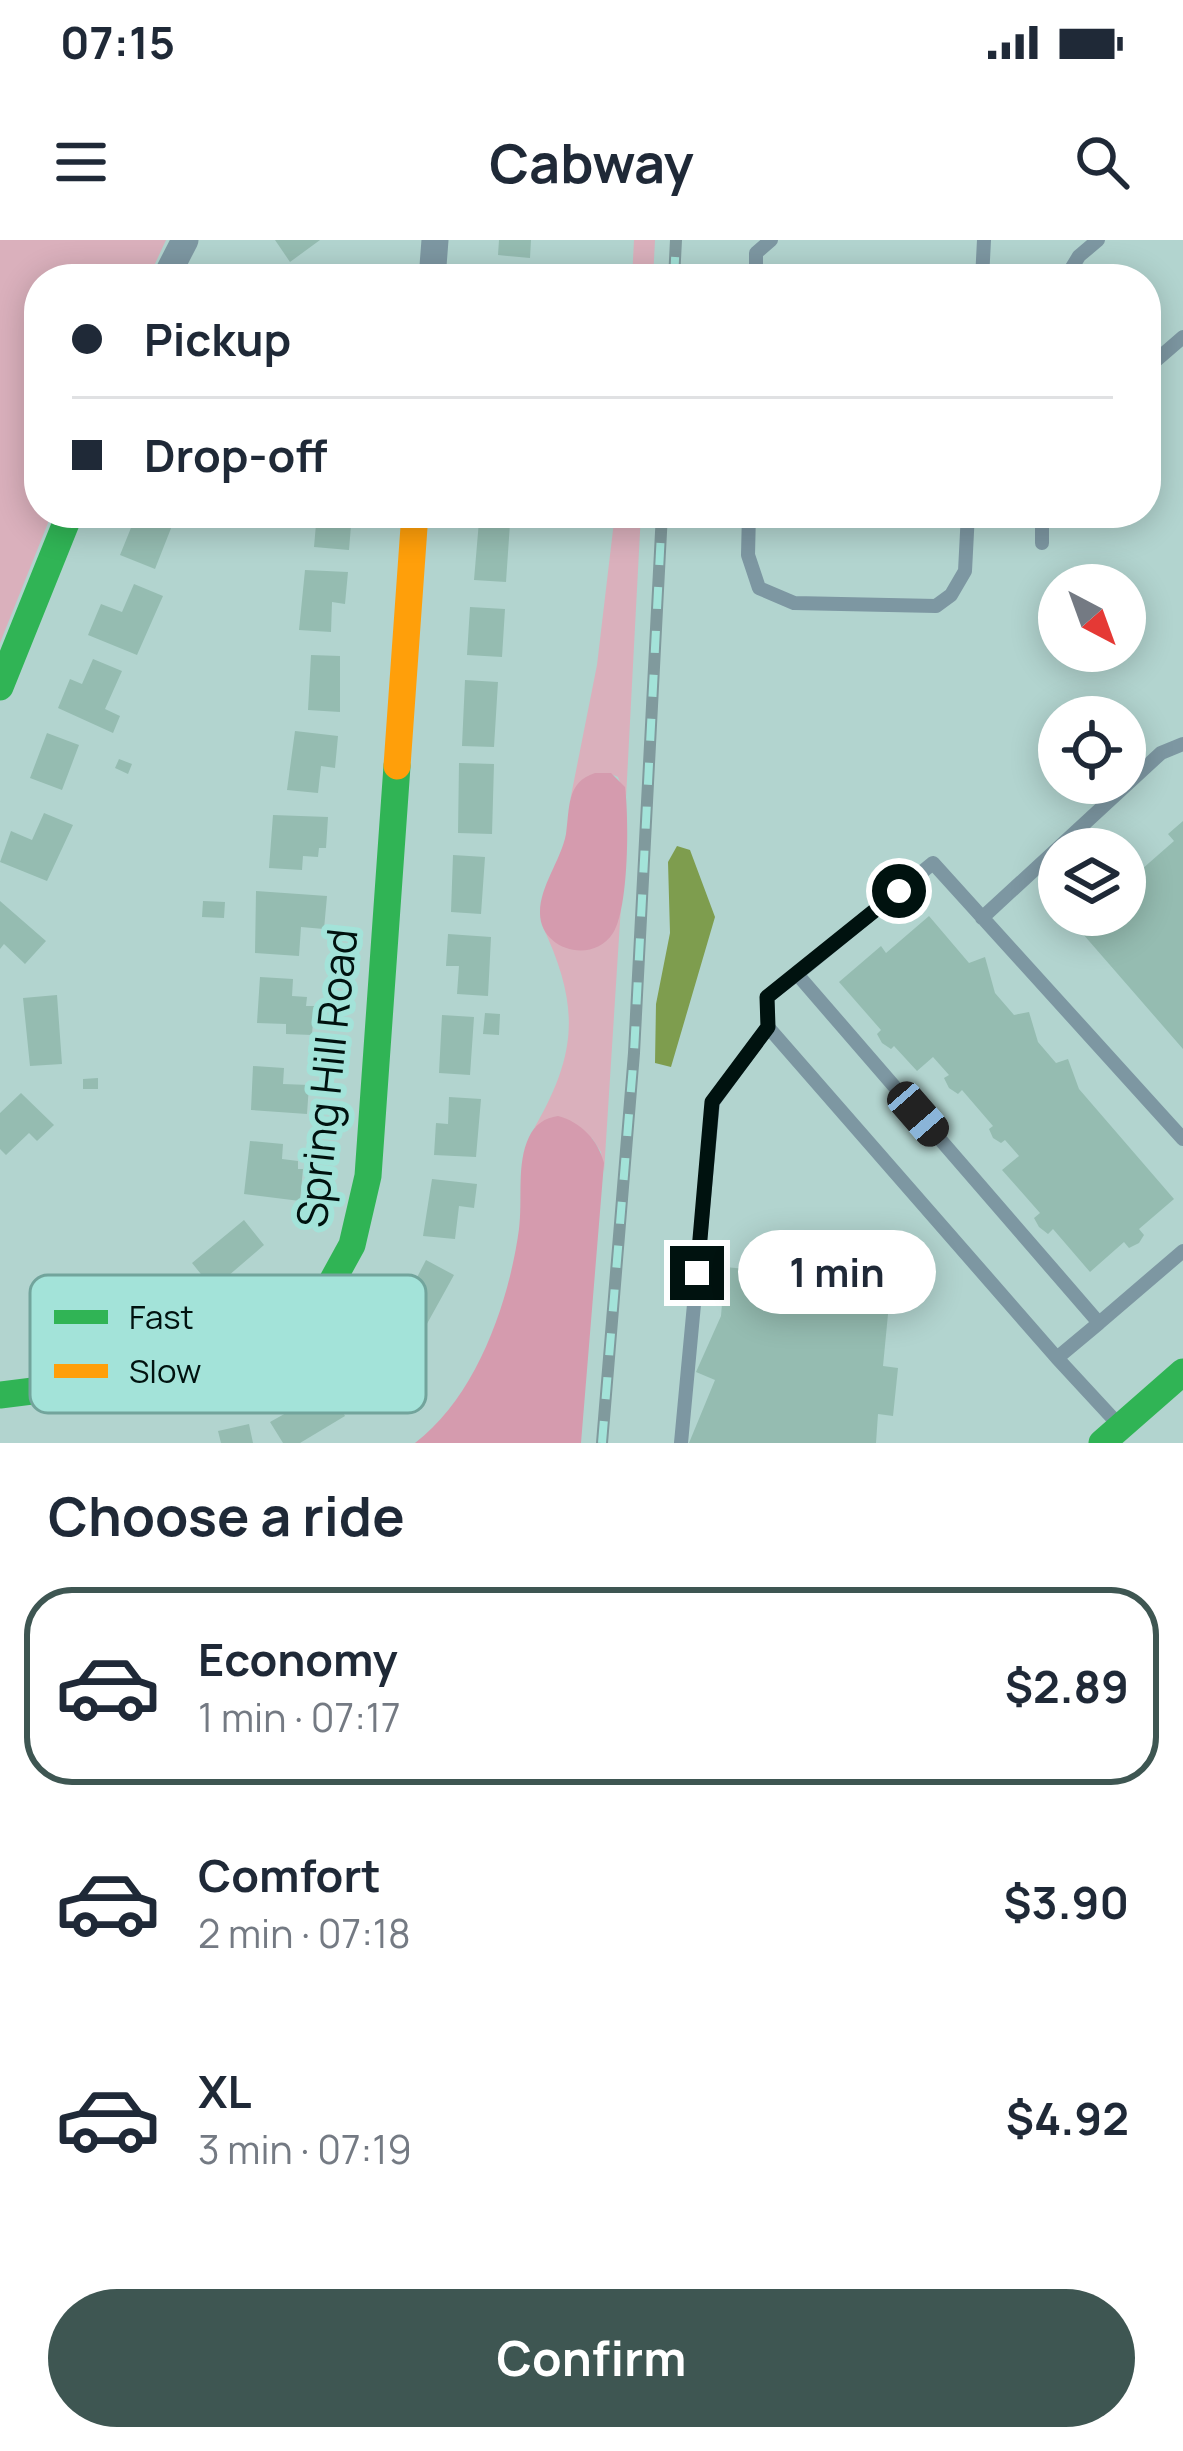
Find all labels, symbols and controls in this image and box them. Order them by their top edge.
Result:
text: 07:15 [60,11,175,73]
text: Cabway [489,125,694,199]
icon: menu [48,129,114,195]
icon: search [1069,129,1135,195]
text: Pickup [144,308,291,370]
text: Drop-off [144,424,327,486]
north arrow [1038,564,1146,672]
map controls [1038,564,1146,936]
button: locate [1038,696,1146,804]
button: layers [1038,828,1146,936]
route start [872,864,926,918]
street label: Spring Hill Road [281,926,371,1230]
car [881,1075,955,1153]
callout: 1 min [739,1231,937,1315]
text: 1 min [789,1245,885,1299]
route end [670,1246,724,1300]
legend [30,1275,426,1413]
text: Fast [129,1294,194,1339]
text: Slow [129,1348,201,1393]
text: Choose a ride [48,1478,405,1552]
text: Economy [198,1628,398,1690]
icon: car [54,1632,162,1740]
text: $2.89 [1005,1655,1129,1717]
text: 1 min · 07:17 [198,1690,401,1744]
text: Comfort [198,1844,381,1906]
icon: car [54,1848,162,1956]
text: $3.90 [1003,1871,1129,1933]
text: 2 min · 07:18 [198,1906,411,1960]
text: XL [198,2060,252,2122]
icon: car [54,2064,162,2172]
text: $4.92 [1006,2087,1129,2149]
text: 3 min · 07:19 [198,2122,412,2176]
button: Confirm [48,2289,1135,2427]

